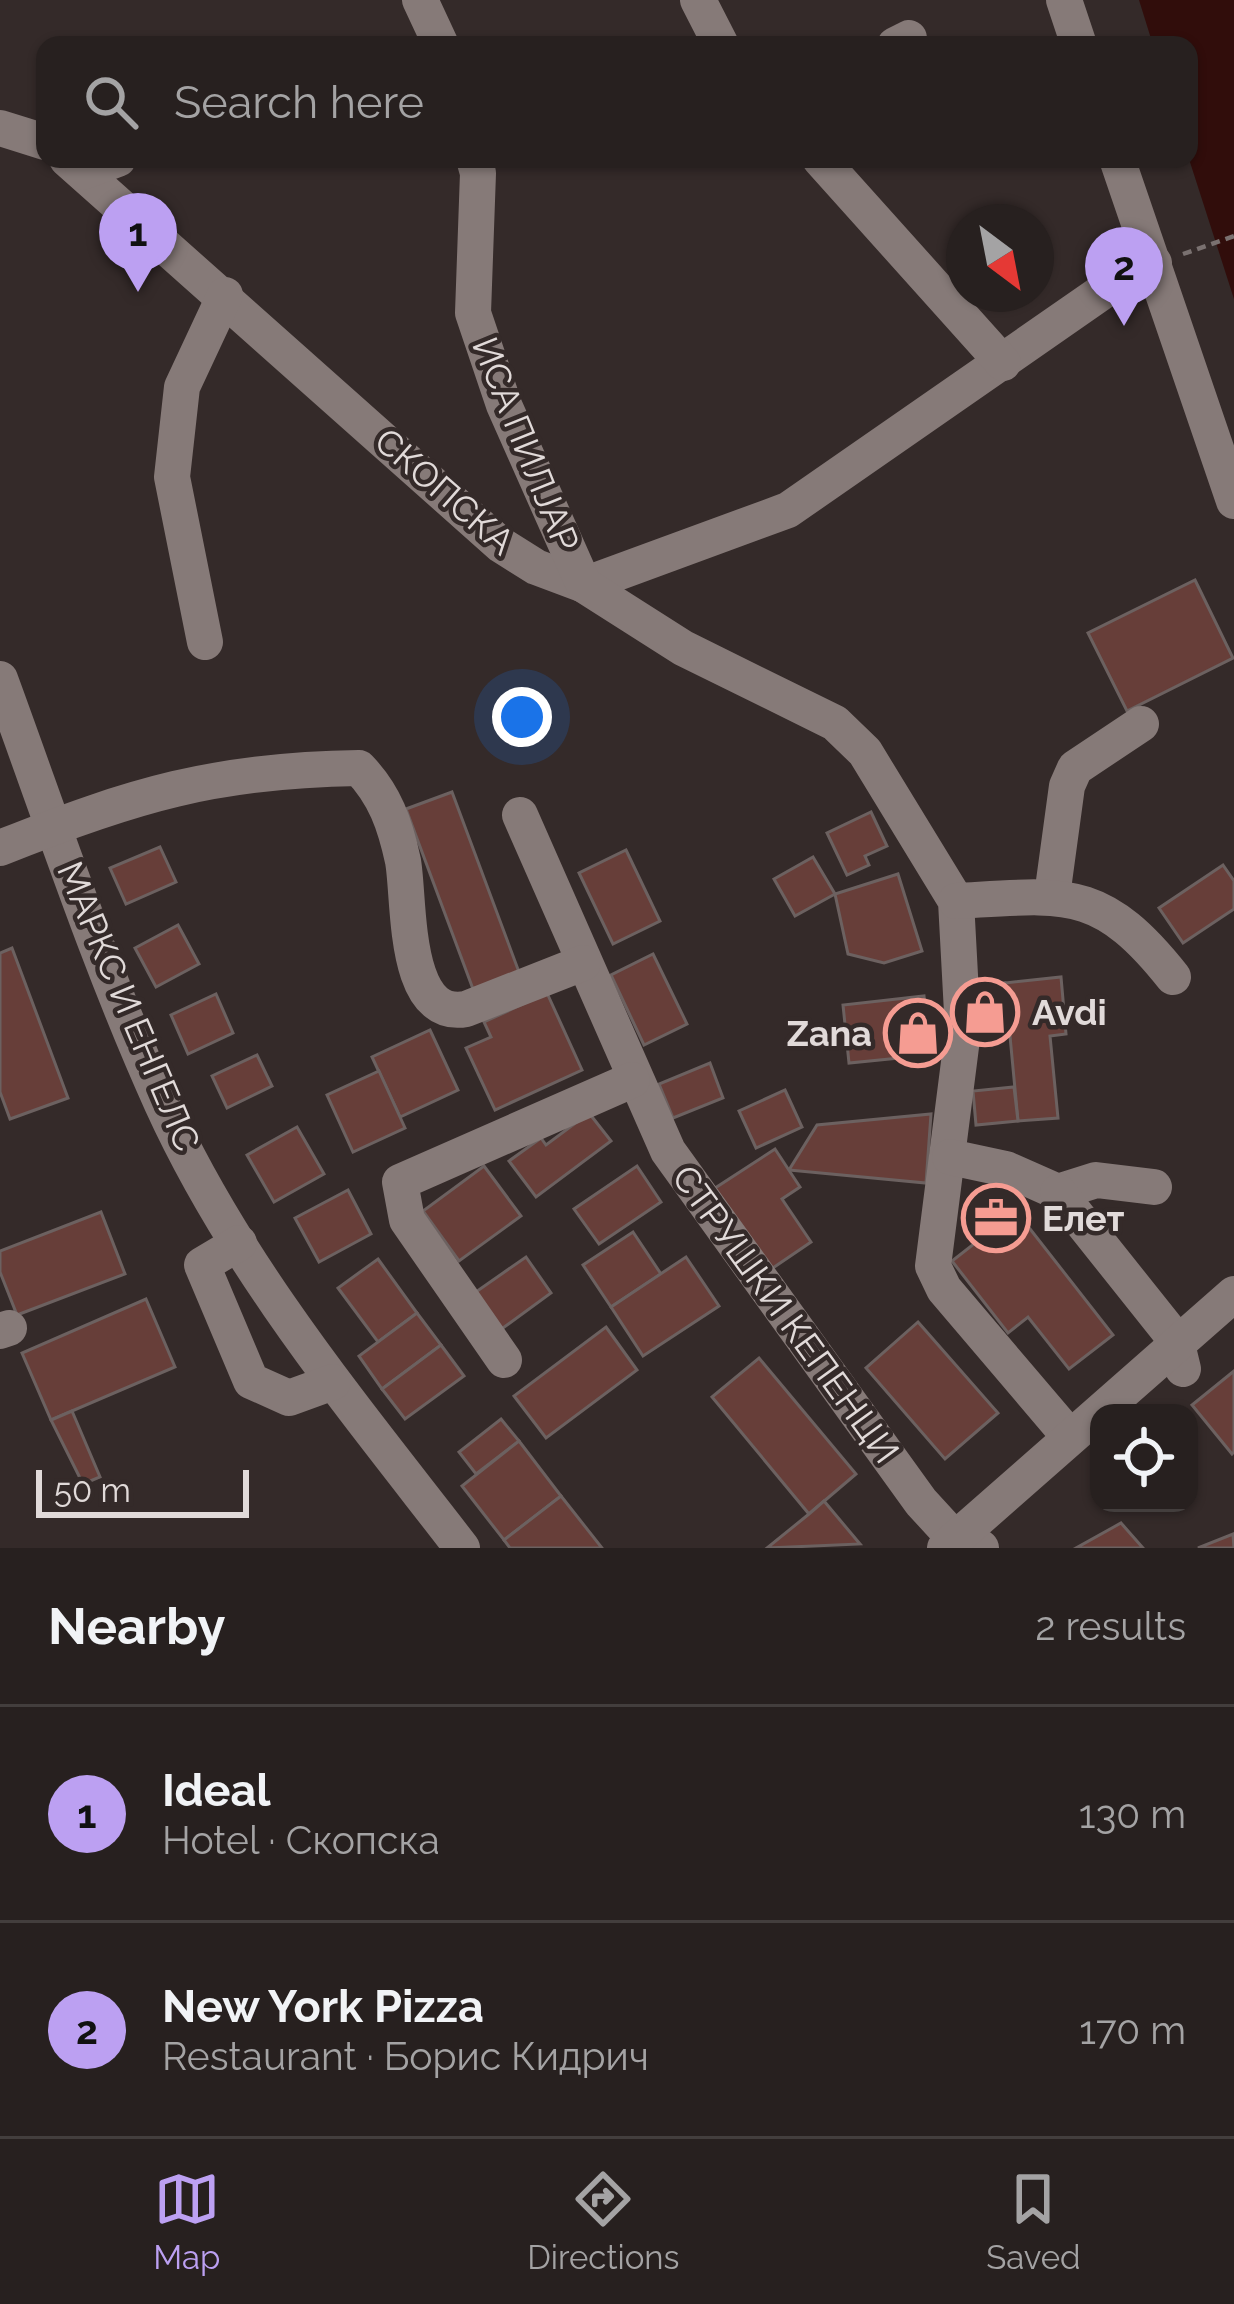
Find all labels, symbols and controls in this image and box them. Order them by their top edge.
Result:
search box [36,36,1198,168]
icon: search [78,69,144,135]
text: Search here [174,76,424,129]
pin: 1 [99,193,177,292]
north arrow [946,204,1054,312]
pin: 2 [1085,227,1163,326]
street label: ИСА ПИЛЈАР [464,331,588,557]
street label: СКОПСКА [367,419,523,563]
your location [492,687,552,747]
street label: МАРКС И ЕНГЕЛС [49,855,209,1157]
shop icon: Avdi [950,977,1020,1047]
place label: Avdi [1032,991,1107,1033]
shop icon: Zana [883,998,953,1068]
place label: Zana [786,1012,872,1054]
street label: СТРУШКИ КЕПЕНЦИ [664,1157,908,1471]
office icon: Елет [961,1183,1031,1253]
place label: Елет [1042,1197,1125,1239]
map controls [1090,1404,1198,1512]
button: locate [1090,1404,1198,1512]
scale bar [36,1464,249,1517]
text: 50 m [54,1471,131,1510]
text: Nearby [48,1596,225,1656]
text: 2 results [1035,1603,1186,1649]
text: Ideal [162,1764,271,1817]
text: 1 [77,1791,97,1837]
text: 130 m [1079,1791,1186,1837]
text: Hotel · Скопска [162,1817,440,1863]
text: New York Pizza [162,1980,484,2033]
text: 2 [76,2007,98,2053]
text: 170 m [1079,2007,1186,2053]
text: Restaurant · Борис Кидрич [162,2033,649,2079]
tab: Map [153,2166,220,2277]
tab: Directions [527,2166,680,2277]
tab: Saved [986,2166,1081,2277]

